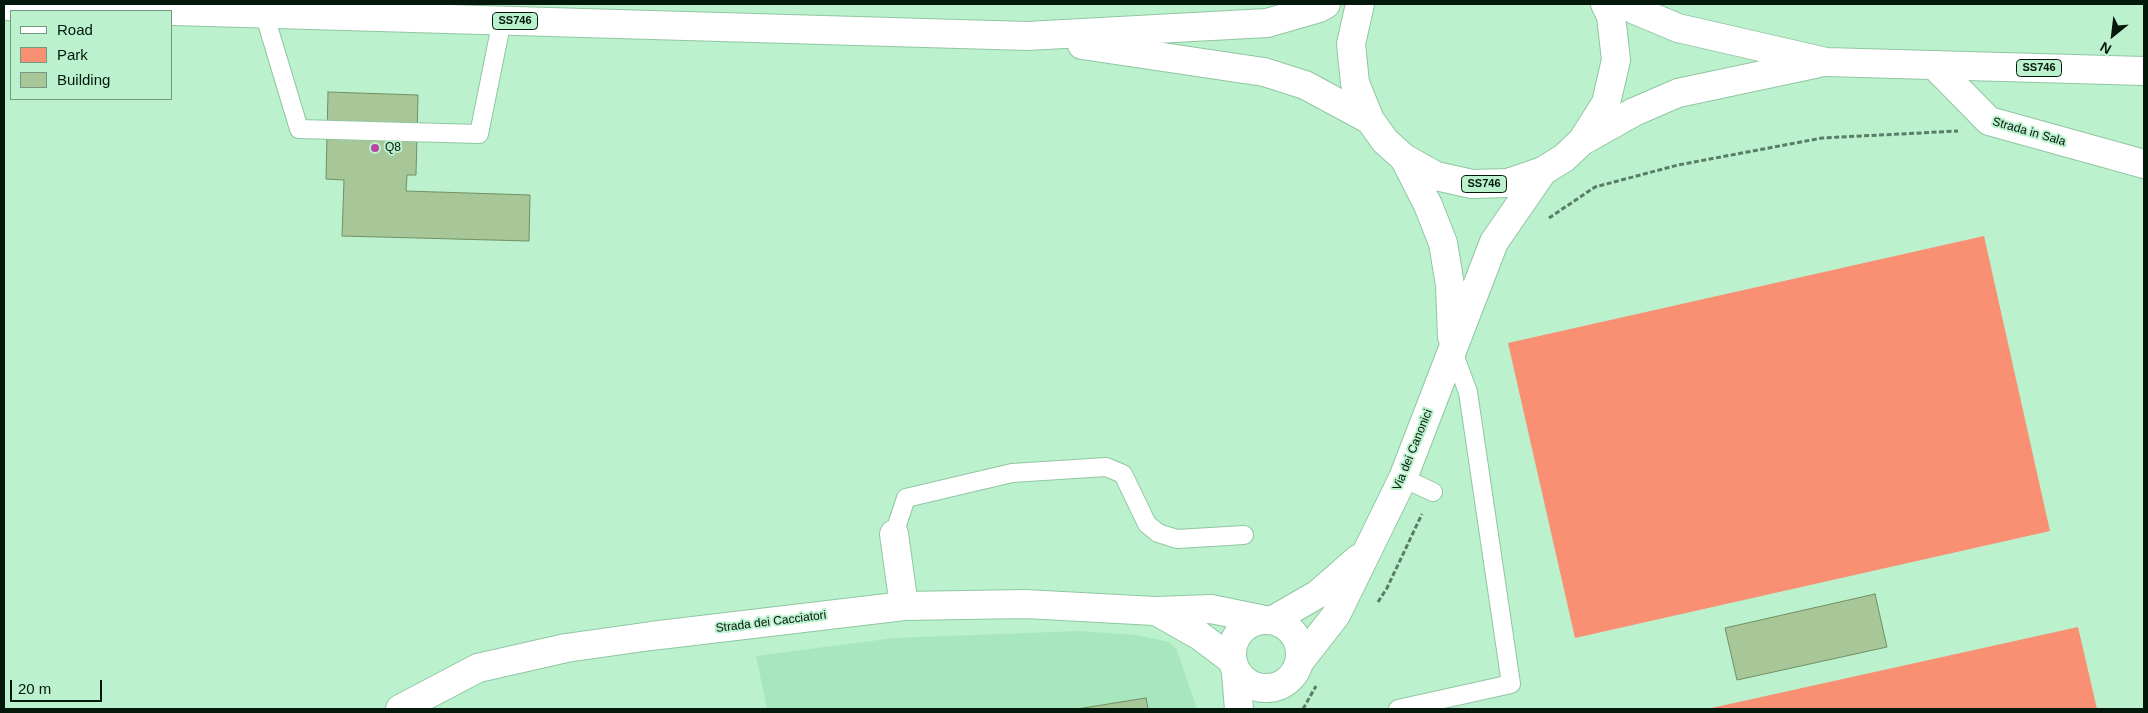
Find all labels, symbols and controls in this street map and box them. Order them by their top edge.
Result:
legend [10,10,172,100]
north arrow [2088,10,2138,60]
road number: SS746 [492,12,538,30]
text: Road [57,21,93,38]
text: N [2097,39,2114,58]
text: Park [57,46,88,63]
road number: SS746 [2016,59,2062,76]
text: Building [57,71,110,88]
street label: Strada in Sala [1991,115,2067,149]
place label: Q8 [385,141,401,155]
marker: Q8 [369,142,381,154]
road number: SS746 [1462,175,1506,192]
street label: Via dei Canonici [1390,407,1436,493]
street label: Strada dei Cacciatori [715,608,827,636]
scale bar [12,670,105,702]
text: 20 m [18,680,51,697]

